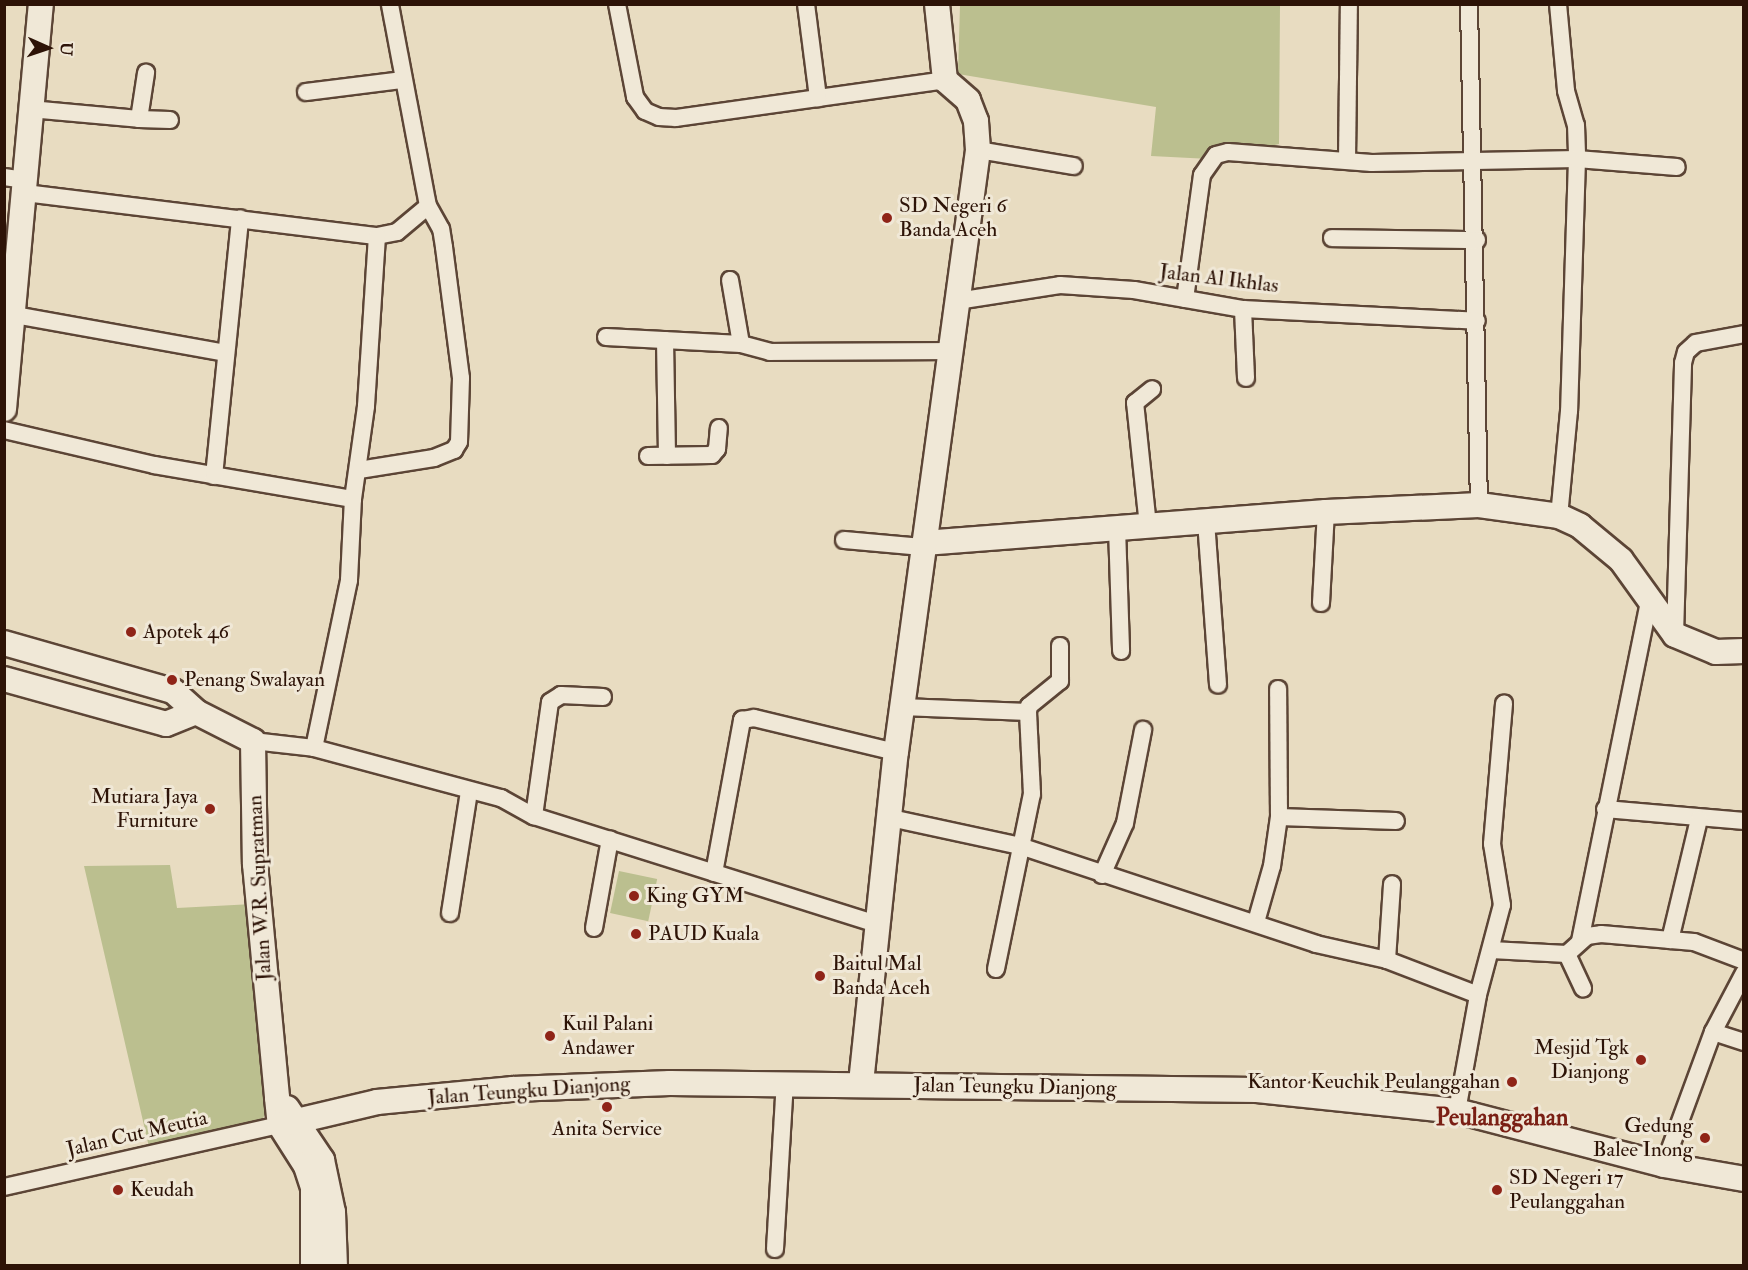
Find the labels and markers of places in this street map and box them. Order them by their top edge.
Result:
place label: SD Negeri 6 Banda Aceh [899,193,1007,243]
marker: SD Negeri 6 Banda Aceh [880,211,894,225]
place label: Apotek 46 [143,619,229,645]
marker: Apotek 46 [124,625,138,639]
place label: Penang Swalayan [184,667,325,693]
marker: Penang Swalayan [165,673,179,687]
place label: Mutiara Jaya Furniture [91,784,198,834]
marker: Mutiara Jaya Furniture [203,802,217,816]
place label: King GYM [646,883,744,909]
marker: King GYM [627,889,641,903]
place label: PAUD Kuala [648,921,759,947]
marker: PAUD Kuala [629,927,643,941]
place label: Baitul Mal Banda Aceh [832,951,930,1001]
marker: Baitul Mal Banda Aceh [813,969,827,983]
place label: Kuil Palani Andawer [562,1011,653,1061]
marker: Kuil Palani Andawer [543,1029,557,1043]
place label: Mesjid Tgk Dianjong [1534,1035,1629,1085]
marker: Mesjid Tgk Dianjong [1634,1053,1648,1067]
place label: Kantor Keuchik Peulanggahan [1247,1069,1500,1095]
marker: Kantor Keuchik Peulanggahan [1505,1075,1519,1089]
marker: Anita Service [600,1100,614,1114]
place label: Gedung Balee Inong [1593,1113,1693,1163]
place label: Anita Service [552,1116,662,1142]
marker: Gedung Balee Inong [1698,1131,1712,1145]
place label: SD Negeri 17 Peulanggahan [1509,1165,1625,1215]
place label: Keudah [130,1177,194,1203]
marker: Keudah [111,1183,125,1197]
marker: SD Negeri 17 Peulanggahan [1490,1183,1504,1197]

